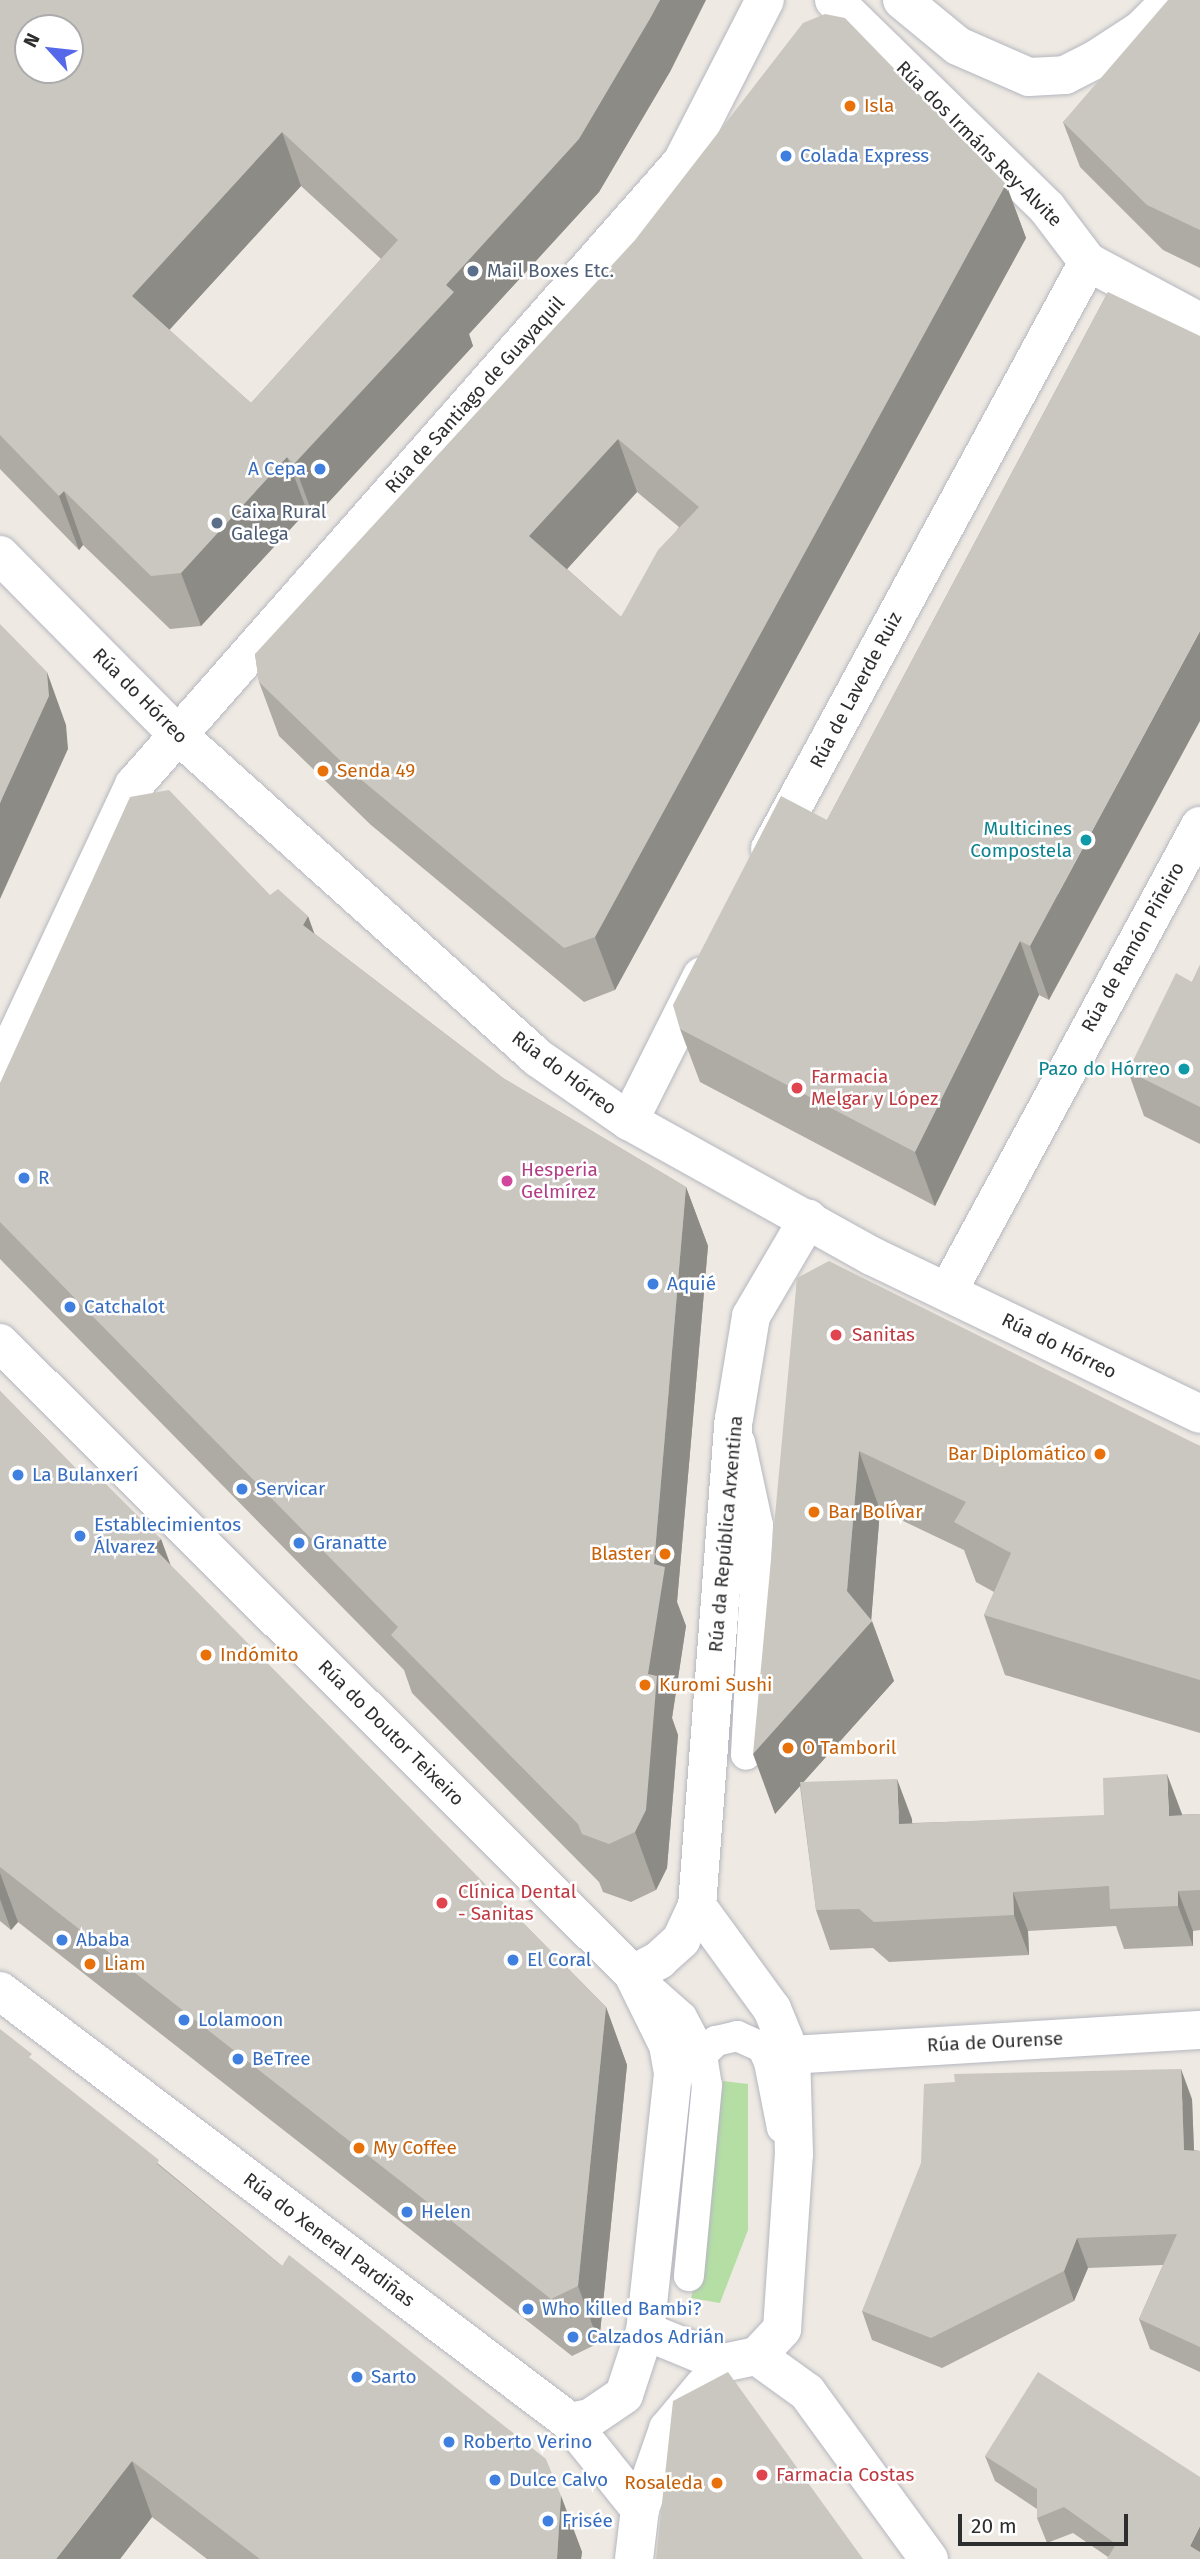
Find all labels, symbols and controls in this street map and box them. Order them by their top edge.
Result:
north arrow [14,14,84,84]
text: N [19,29,45,51]
street label: Rúa dos Irmáns Rey-Alvite [891,56,1067,232]
place label: Isla [864,95,894,117]
marker: Isla [842,98,858,114]
place label: Colada Express [800,145,929,167]
marker: Colada Express [778,148,794,164]
place label: Mail Boxes Etc. [487,260,614,282]
marker: Mail Boxes Etc. [465,263,481,279]
street label: Rúa de Santiago de Guayaquil [380,292,570,498]
place label: A Cepa [248,458,306,480]
marker: A Cepa [312,461,328,477]
place label: Caixa Rural Galega [231,501,326,545]
marker: Caixa Rural Galega [209,515,225,531]
street label: Rúa de Laverde Ruiz [805,608,907,772]
street label: Rúa do Hórreo [88,644,192,748]
place label: Senda 49 [337,760,415,782]
marker: Senda 49 [315,763,331,779]
place label: Multicines Compostela [970,818,1072,862]
marker: Multicines Compostela [1078,832,1094,848]
street label: Rúa de Ramón Piñeiro [1077,858,1189,1036]
street label: Rúa do Hórreo [507,1026,621,1120]
place label: Pazo do Hórreo [1038,1058,1170,1080]
marker: Pazo do Hórreo [1176,1061,1192,1077]
place label: Farmacia Melgar y López [811,1066,938,1110]
marker: Farmacia Melgar y López [789,1080,805,1096]
place label: Hesperia Gelmírez [521,1159,598,1203]
place label: R [38,1167,49,1189]
marker: R [16,1170,32,1186]
marker: Hesperia Gelmírez [499,1173,515,1189]
place label: Aquié [667,1273,716,1295]
marker: Aquié [645,1276,661,1292]
place label: Catchalot [84,1296,165,1318]
marker: Catchalot [62,1299,78,1315]
street label: Rúa do Hórreo [998,1308,1120,1384]
place label: Sanitas [852,1324,915,1346]
marker: Sanitas [826,1325,846,1345]
street label: Rúa da República Arxentina [704,1415,748,1653]
place label: Bar Diplomático [948,1443,1086,1465]
marker: Bar Diplomático [1092,1446,1108,1462]
place label: La Bulanxerí [32,1464,138,1486]
marker: La Bulanxerí [10,1467,26,1483]
place label: Servicar [256,1478,325,1500]
marker: Servicar [234,1481,250,1497]
place label: Bar Bolívar [828,1501,923,1523]
marker: Bar Bolívar [806,1504,822,1520]
place label: Establecimientos Álvarez [94,1514,241,1558]
marker: Establecimientos Álvarez [72,1528,88,1544]
place label: Granatte [313,1532,387,1554]
marker: Granatte [291,1535,307,1551]
place label: Blaster [591,1543,651,1565]
marker: Blaster [657,1546,673,1562]
place label: Indómito [220,1644,299,1666]
marker: Indómito [198,1647,214,1663]
street label: Rúa do Doutor Teixeiro [313,1655,469,1811]
place label: Kuromi Sushi [659,1674,772,1696]
marker: Kuromi Sushi [637,1677,653,1693]
place label: O Tamboril [802,1737,896,1759]
marker: O Tamboril [780,1740,796,1756]
place label: Clínica Dental - Sanitas [458,1881,576,1925]
marker: Clínica Dental - Sanitas [432,1893,452,1913]
place label: Ababa [76,1929,130,1951]
marker: Ababa [54,1932,70,1948]
place label: El Coral [527,1949,591,1971]
marker: El Coral [505,1952,521,1968]
place label: Liam [104,1953,145,1975]
marker: Liam [82,1956,98,1972]
place label: Lolamoon [198,2009,283,2031]
marker: Lolamoon [176,2012,192,2028]
street label: Rúa de Ourense [926,2027,1064,2057]
place label: BeTree [252,2048,311,2070]
marker: BeTree [230,2051,246,2067]
place label: My Coffee [373,2137,457,2159]
marker: My Coffee [351,2140,367,2156]
street label: Rúa do Xeneral Pardiñas [239,2168,419,2312]
place label: Helen [421,2201,471,2223]
marker: Helen [399,2204,415,2220]
place label: Who killed Bambi? [542,2298,701,2320]
marker: Who killed Bambi? [520,2301,536,2317]
place label: Calzados Adrián [587,2326,724,2348]
marker: Calzados Adrián [565,2329,581,2345]
place label: Sarto [371,2366,417,2388]
marker: Sarto [349,2369,365,2385]
place label: Roberto Verino [463,2431,592,2453]
marker: Roberto Verino [441,2434,457,2450]
place label: Farmacia Costas [776,2464,914,2486]
marker: Farmacia Costas [754,2467,770,2483]
place label: Dulce Calvo [509,2469,608,2491]
marker: Dulce Calvo [487,2472,503,2488]
place label: Rosaleda [624,2472,703,2494]
marker: Rosaleda [709,2475,725,2491]
scale bar [962,2500,1132,2544]
place label: Frisée [562,2510,613,2532]
marker: Frisée [540,2513,556,2529]
text: 20 m [971,2513,1017,2539]

